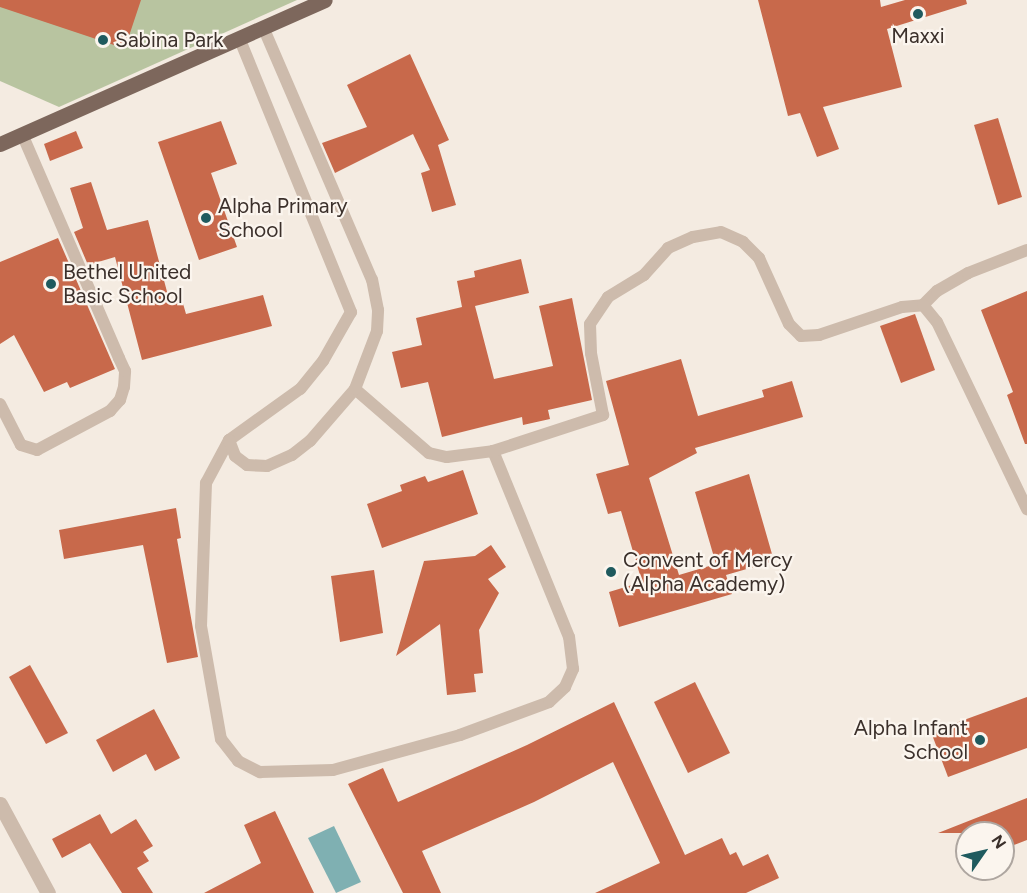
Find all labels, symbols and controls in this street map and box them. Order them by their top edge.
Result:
marker: Maxxi [911,7,925,21]
place label: Maxxi [891,23,945,49]
place label: Sabina Park [115,27,223,53]
marker: Sabina Park [96,33,110,47]
place label: Alpha Primary School [218,193,348,243]
marker: Alpha Primary School [199,211,213,225]
place label: Bethel United Basic School [63,259,191,309]
marker: Bethel United Basic School [44,277,58,291]
place label: Convent of Mercy (Alpha Academy) [623,547,792,597]
marker: Convent of Mercy (Alpha Academy) [604,565,618,579]
place label: Alpha Infant School [854,715,968,765]
marker: Alpha Infant School [973,733,987,747]
north arrow [955,821,1015,881]
text: N [987,831,1010,852]

